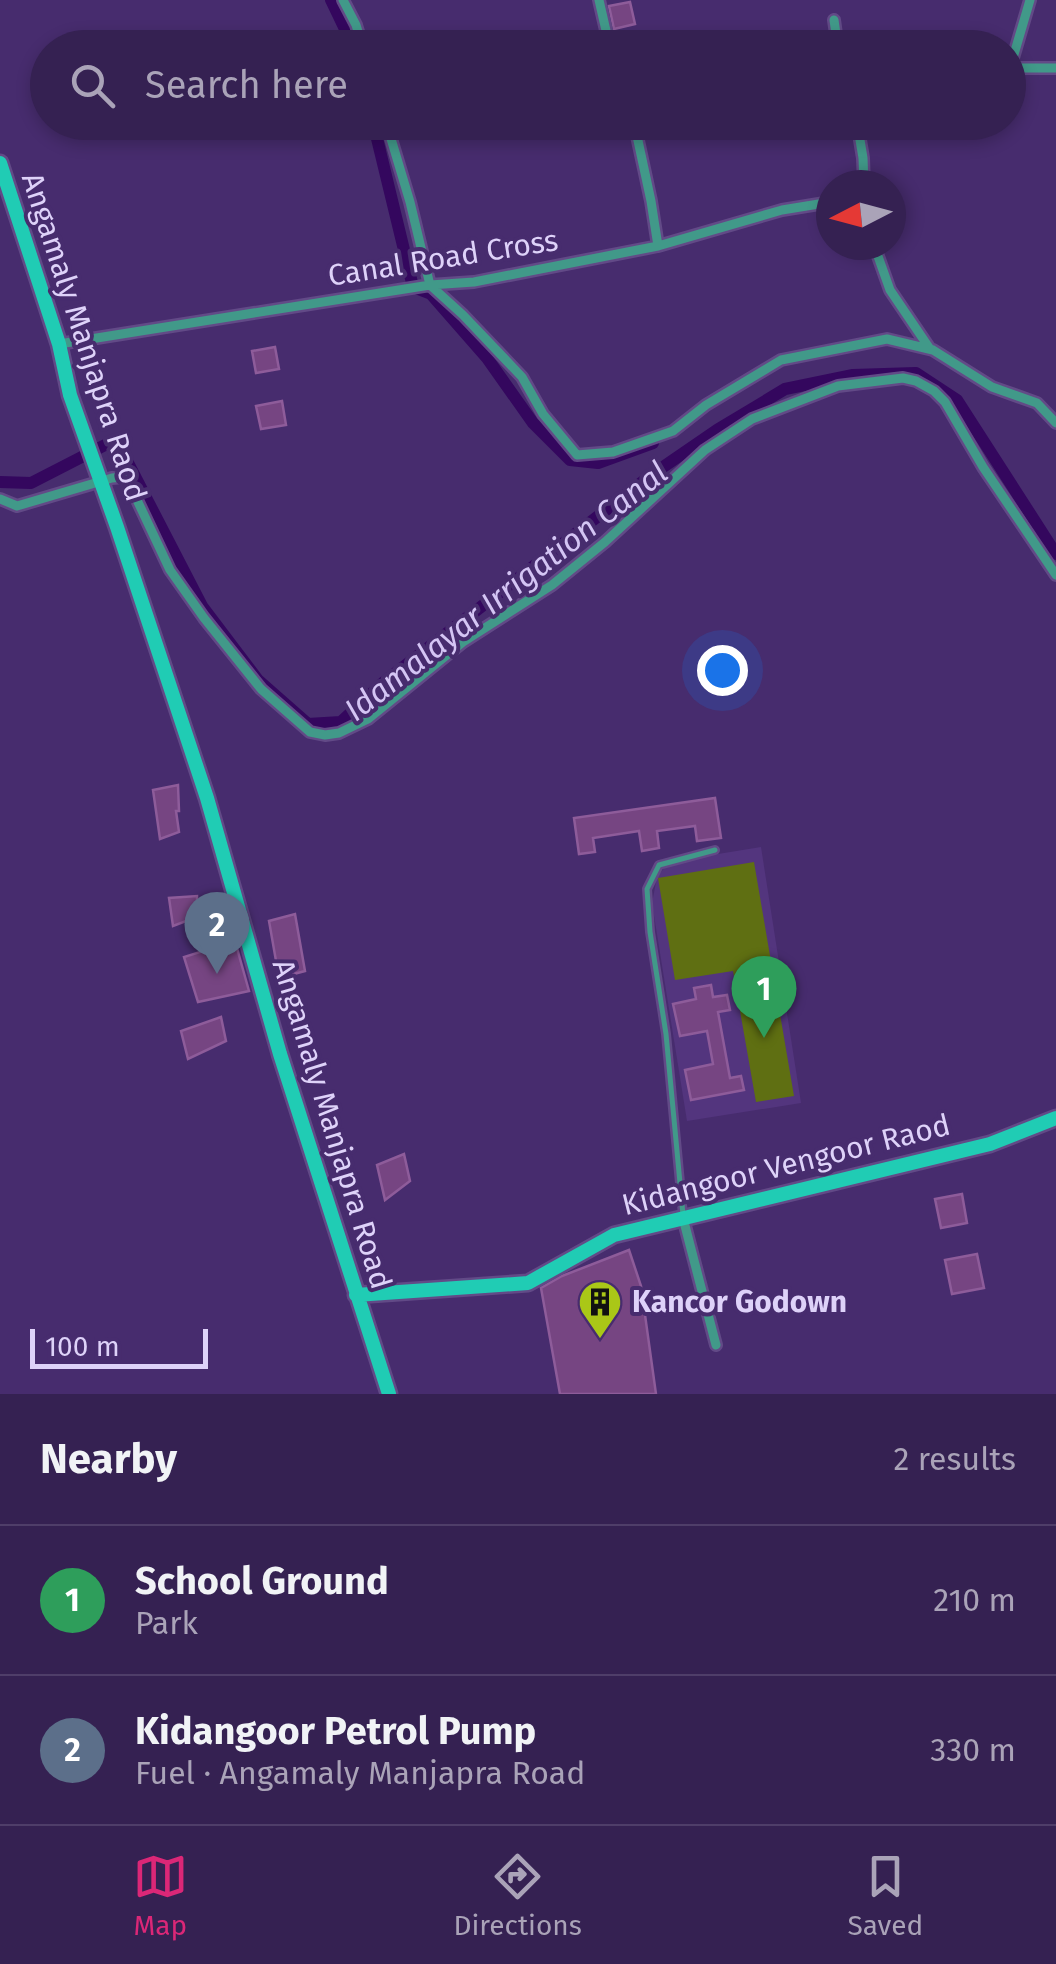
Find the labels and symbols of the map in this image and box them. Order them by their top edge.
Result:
street label: Angamaly Manjapra Raod [14,168,154,506]
north arrow [816,170,906,260]
street label: Canal Road Cross [325,222,561,294]
water label: Idamalayar Irrigation Canal [337,453,675,729]
your location [697,645,748,696]
pin: 2 [184,892,250,974]
street label: Angamaly Manjapra Road [265,955,399,1293]
pin: 1 [732,956,796,1038]
street label: Kidangoor Vengoor Raod [618,1107,954,1223]
building icon: Kancor Godown [577,1279,623,1340]
place label: Kancor Godown [632,1284,847,1320]
scale bar [30,1324,208,1368]

